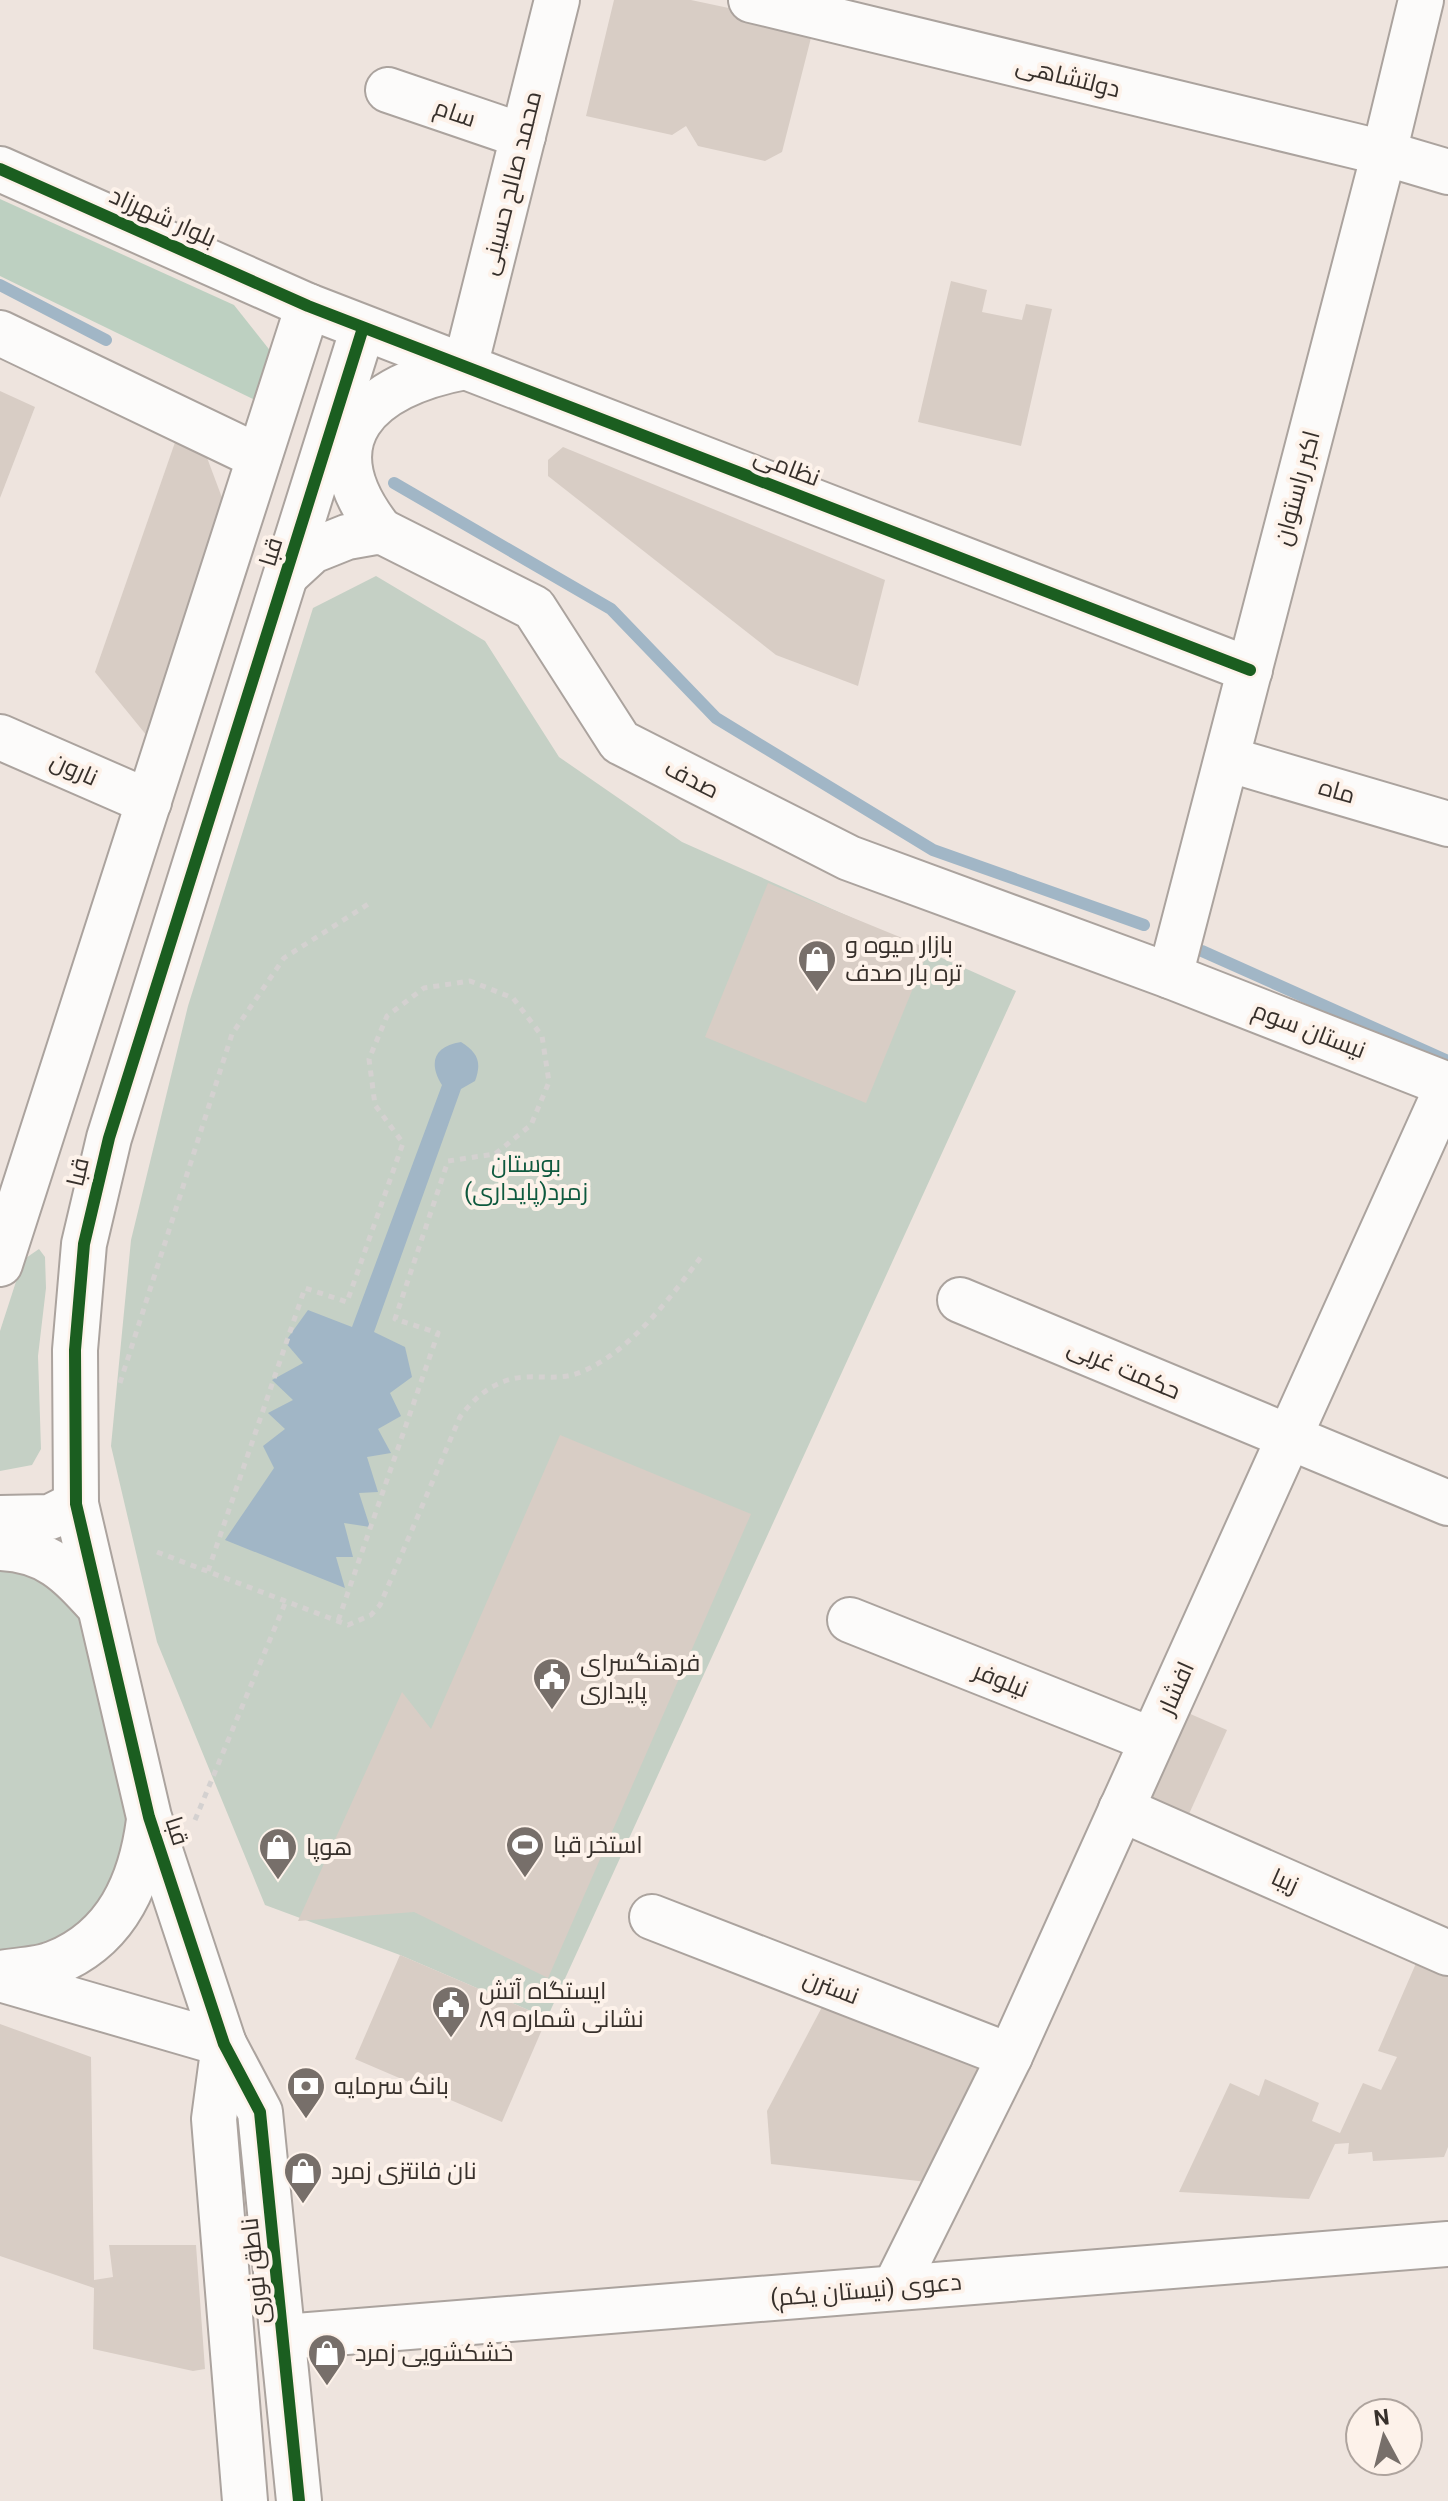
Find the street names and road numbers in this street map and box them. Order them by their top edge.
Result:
street label: دولتشاهی [1013,51,1123,103]
street label: محمد صالح حسینی [475,88,549,278]
street label: سام [430,93,479,135]
street label: بلوار شهرزاد [105,181,221,253]
street label: اکبر راستوان [1268,428,1326,548]
street label: نظامی [750,442,824,492]
street label: قبا [253,534,289,570]
street label: نارون [46,746,102,792]
street label: صدف [660,754,724,804]
street label: ماه [1316,773,1358,809]
street label: نیستان سوم [1248,996,1370,1066]
street label: قبا [61,1155,95,1189]
street label: حکمت غربی [1063,1333,1185,1405]
street label: نیلوفر [968,1656,1032,1704]
street label: افشار [1151,1657,1200,1721]
street label: قبا [159,1813,195,1849]
street label: زیبا [1267,1863,1303,1899]
street label: نسترن [799,1964,863,2010]
street label: ناطق نوری [235,2216,276,2326]
street label: دعوی (نیستان یکم) [769,2268,963,2314]

